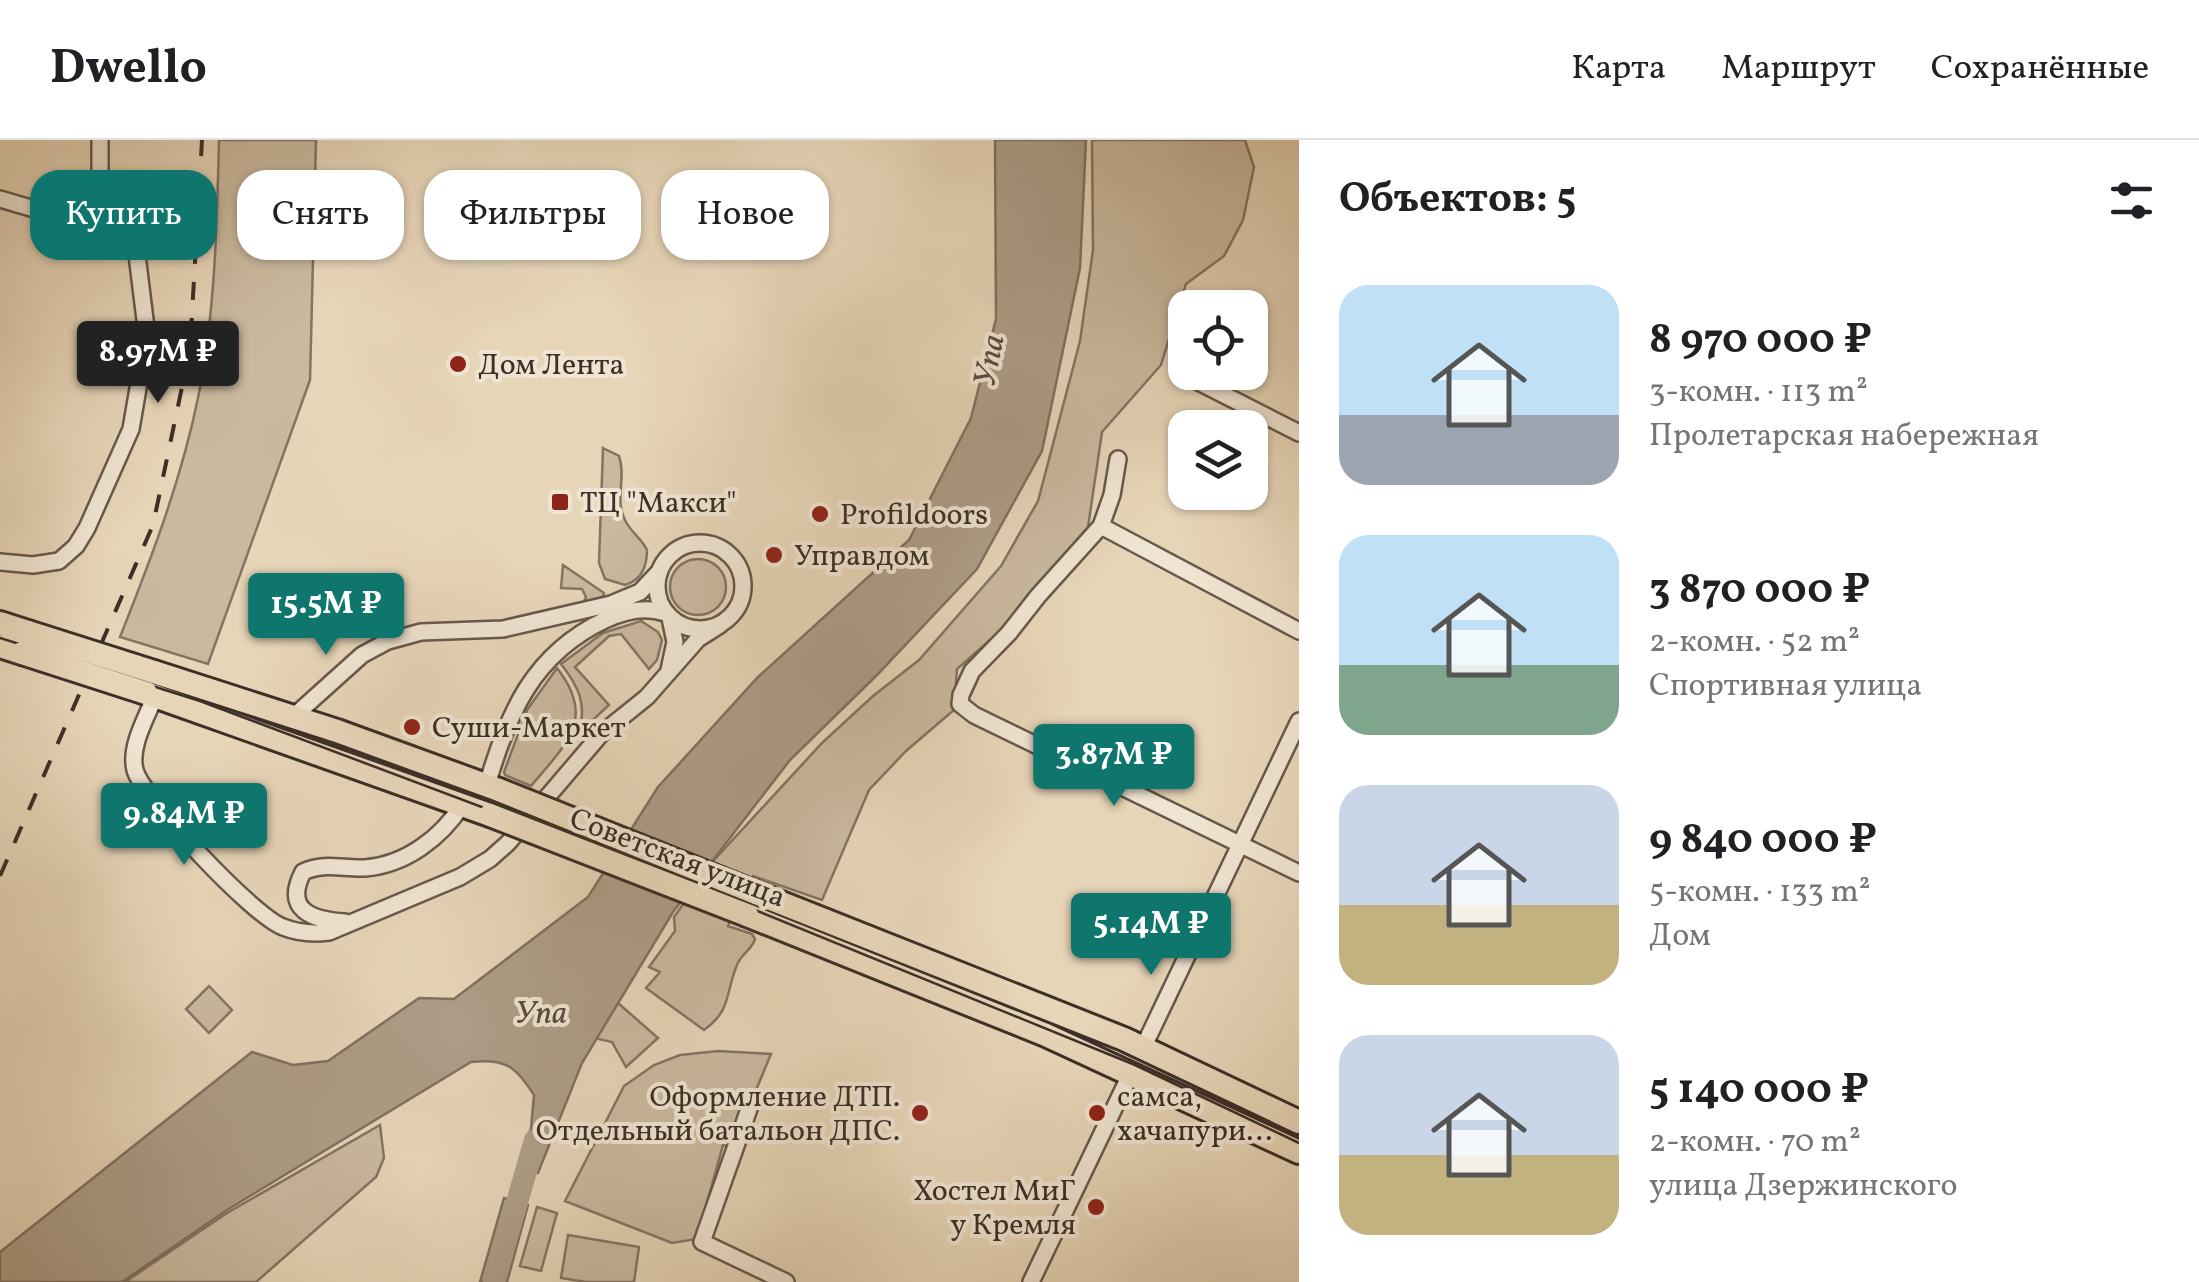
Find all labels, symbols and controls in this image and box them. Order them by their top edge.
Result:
text: Dwello [50,36,207,103]
text: Карта [1571,45,1666,93]
text: Маршрут [1721,45,1876,93]
text: Сохранённые [1931,45,2149,93]
chip: Купить [30,170,217,260]
chip: Снять [237,170,404,260]
chip: Фильтры [424,170,641,260]
chip: Новое [661,170,829,260]
text: Объектов: 5 [1339,171,1576,230]
icon: filters [2104,173,2159,228]
map controls [1168,290,1268,510]
button: locate [1168,290,1268,390]
text: 8 970 000 ₽ [1649,312,1872,371]
pin: 8.97M ₽ [66,321,250,406]
icon: home [1419,325,1539,445]
text: 8.97M ₽ [99,331,217,375]
water label: Упа [964,331,1018,390]
place label: Дом Лента [478,345,624,387]
marker: Дом Лента [447,353,469,375]
text: 3-комн. · 113 m² [1649,371,1868,415]
button: layers [1168,410,1268,510]
text: Пролетарская набережная [1649,415,2039,459]
place label: ТЦ "Макси" [580,483,737,525]
marker: ТЦ "Макси" [549,491,571,513]
place label: Profildoors [840,495,988,537]
marker: Profildoors [809,503,831,525]
place label: Управдом [794,536,929,578]
marker: Управдом [763,544,785,566]
text: 3 870 000 ₽ [1649,562,1870,621]
pin: 15.5M ₽ [234,573,418,658]
icon: home [1419,575,1539,695]
text: 15.5M ₽ [270,583,382,627]
text: 2-комн. · 52 m² [1649,621,1860,665]
text: Спортивная улица [1649,665,1922,709]
place label: Суши-Маркет [432,708,626,750]
marker: Суши-Маркет [401,716,423,738]
pin: 3.87M ₽ [1022,724,1206,809]
text: 3.87M ₽ [1055,734,1173,778]
pin: 9.84M ₽ [92,783,276,868]
text: 9.84M ₽ [123,793,245,837]
street label: Советская улица [563,798,791,919]
text: 9 840 000 ₽ [1649,812,1877,871]
icon: home [1419,825,1539,945]
text: 5-комн. · 133 m² [1649,871,1871,915]
pin: 5.14M ₽ [1059,893,1243,978]
text: 5.14M ₽ [1093,903,1209,947]
text: Дом [1649,915,1711,959]
water label: Упа [515,993,567,1037]
text: 5 140 000 ₽ [1649,1062,1869,1121]
icon: home [1419,1075,1539,1195]
place label: Оформление ДТП. Отдельный батальон ДПС. [536,1077,900,1153]
place label: самса, хачапури... [1117,1077,1272,1153]
marker: Оформление ДТП. Отдельный батальон ДПС. [909,1102,931,1124]
marker: самса, хачапури... [1086,1102,1108,1124]
text: 2-комн. · 70 m² [1649,1121,1861,1165]
text: улица Дзержинского [1649,1165,1957,1209]
place label: Хостел МиГ у Кремля [913,1171,1076,1247]
marker: Хостел МиГ у Кремля [1085,1196,1107,1218]

